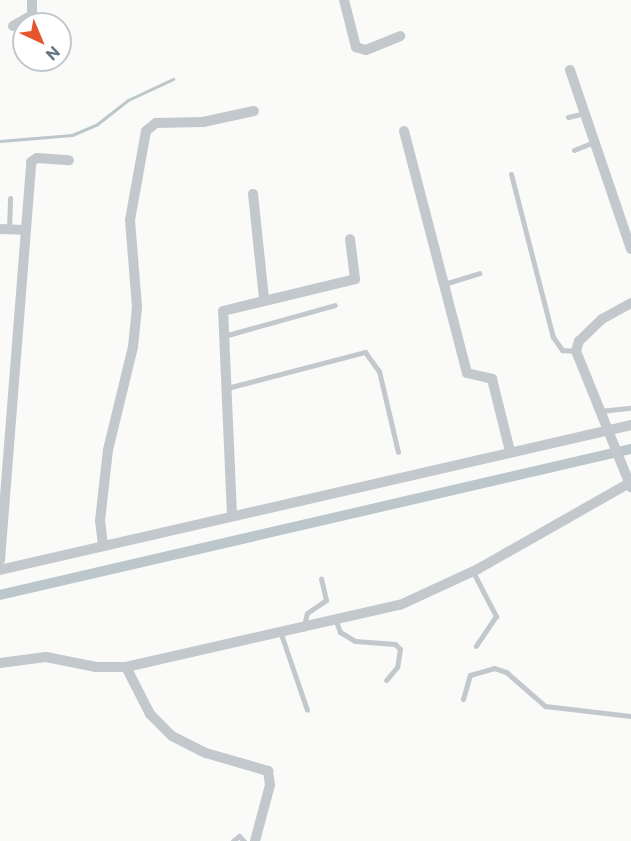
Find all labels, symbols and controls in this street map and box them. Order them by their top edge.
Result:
north arrow [12,12,72,72]
text: N [43,43,64,65]

